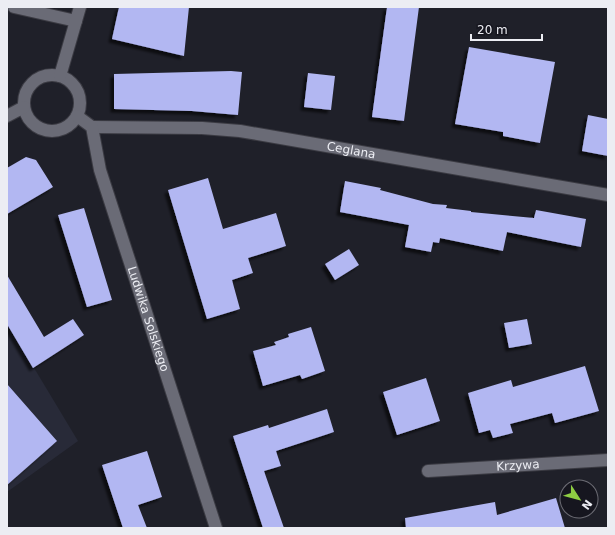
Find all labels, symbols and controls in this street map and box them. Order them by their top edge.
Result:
scale bar [471,16,542,42]
text: 20 m [477,23,508,37]
street label: Ceglana [326,139,377,161]
street label: Ludwika Solskiego [125,265,172,374]
street label: Krzywa [496,457,540,474]
north arrow [559,479,599,519]
text: N [579,497,595,512]

